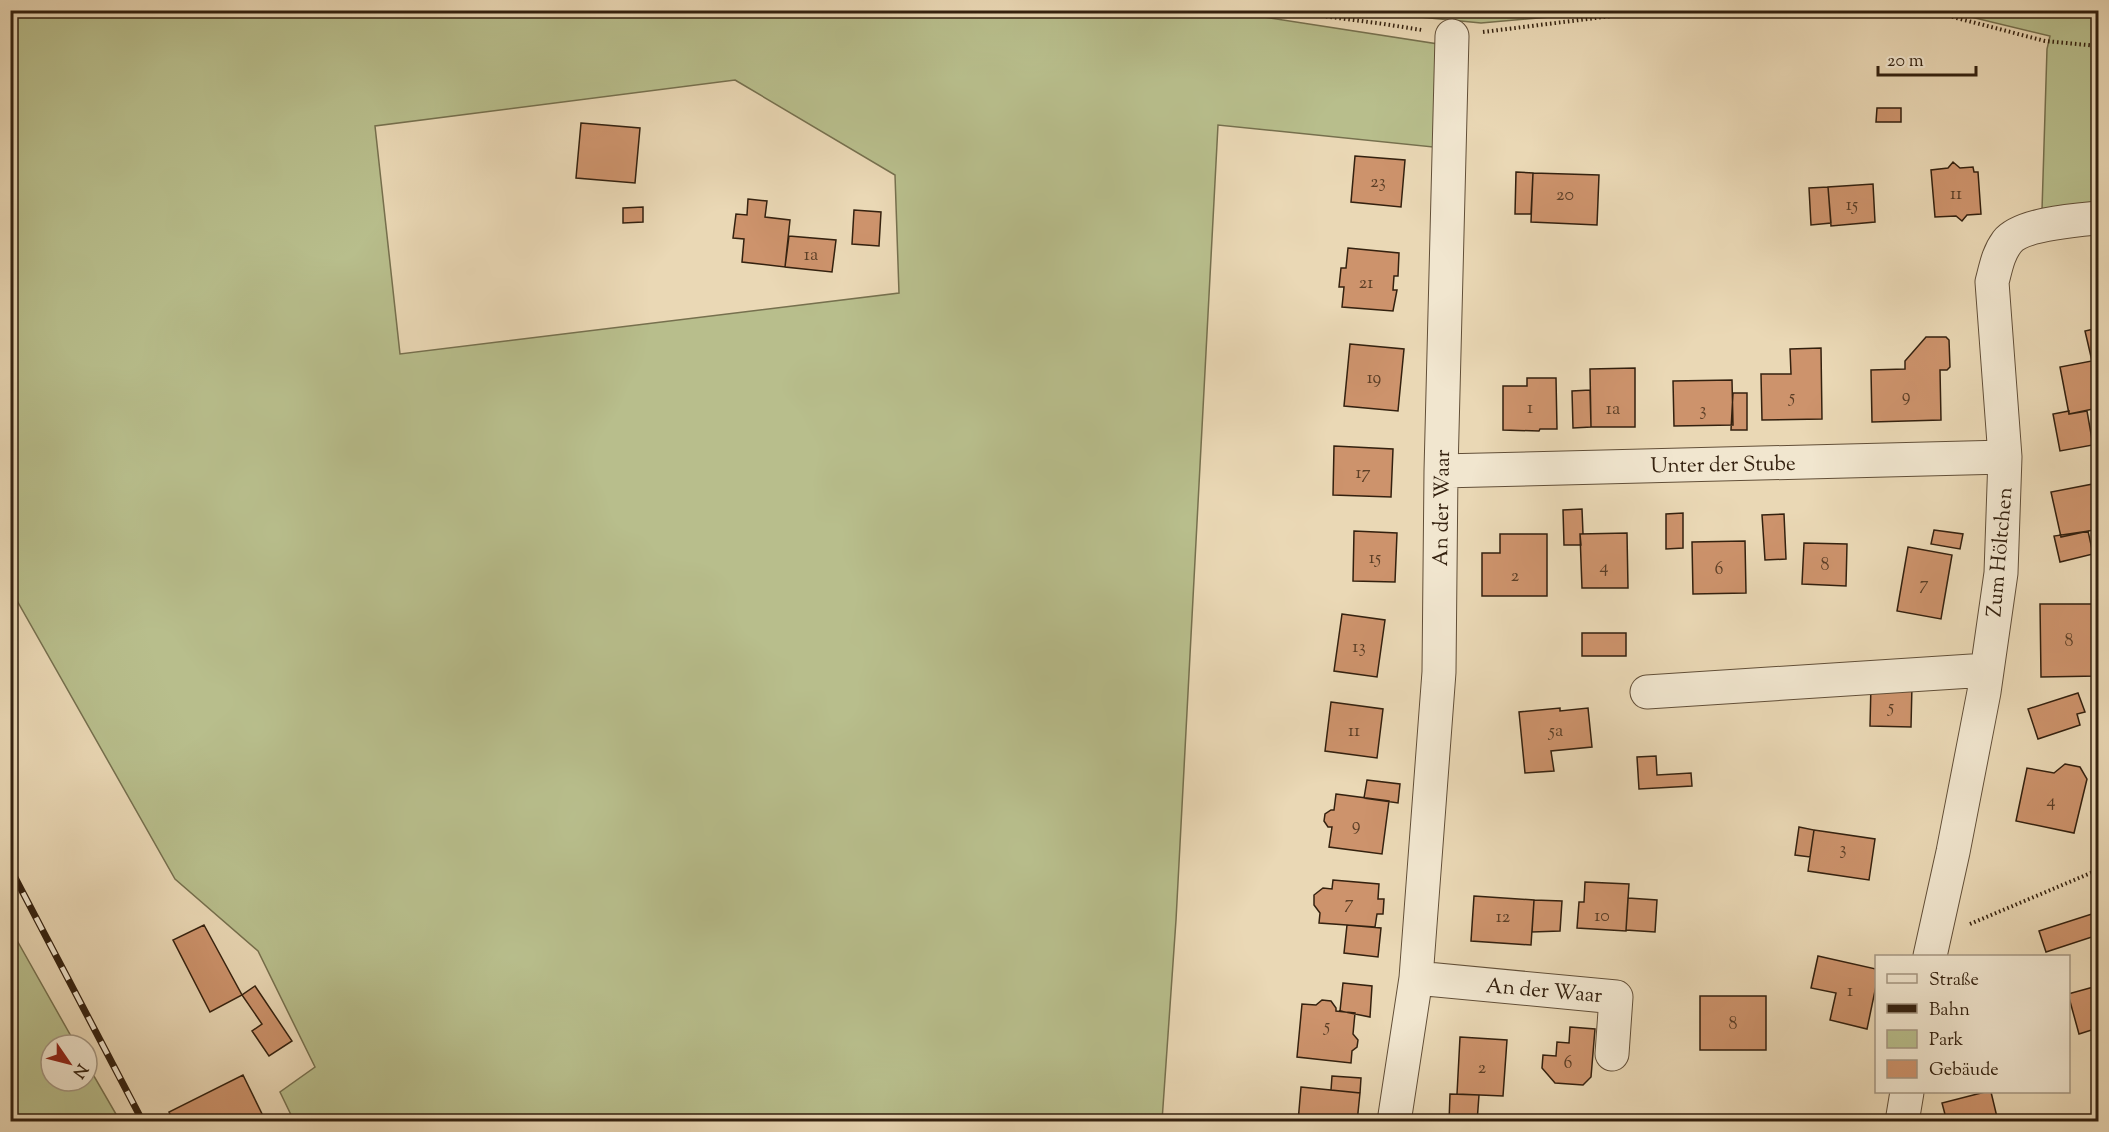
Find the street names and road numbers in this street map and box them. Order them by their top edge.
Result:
street label: An der Waar [1427,449,1459,567]
street label: Unter der Stube [1650,450,1796,482]
street label: Zum Höltchen [1980,486,2022,618]
street label: An der Waar [1484,972,1603,1012]

